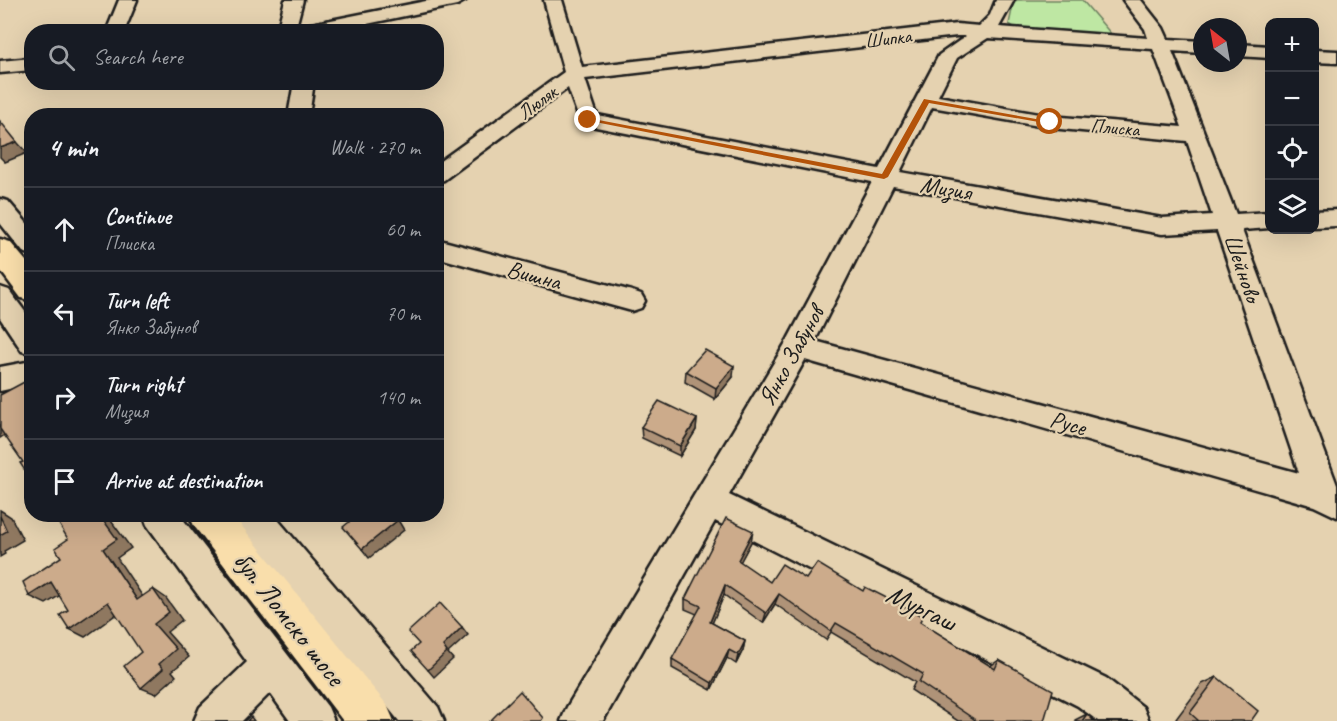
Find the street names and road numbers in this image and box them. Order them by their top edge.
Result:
street label: Шипка [863,23,915,54]
street label: Люляк [513,79,563,125]
street label: Плиска [1090,113,1142,142]
street label: Мизия [918,169,976,209]
street label: Шейново [1217,230,1269,308]
street label: Вишна [504,253,566,297]
street label: Янко Забунов [751,297,833,411]
street label: Русе [1047,404,1091,443]
street label: бул. Ломско шосе [226,544,354,694]
street label: Мургаш [881,576,964,640]

